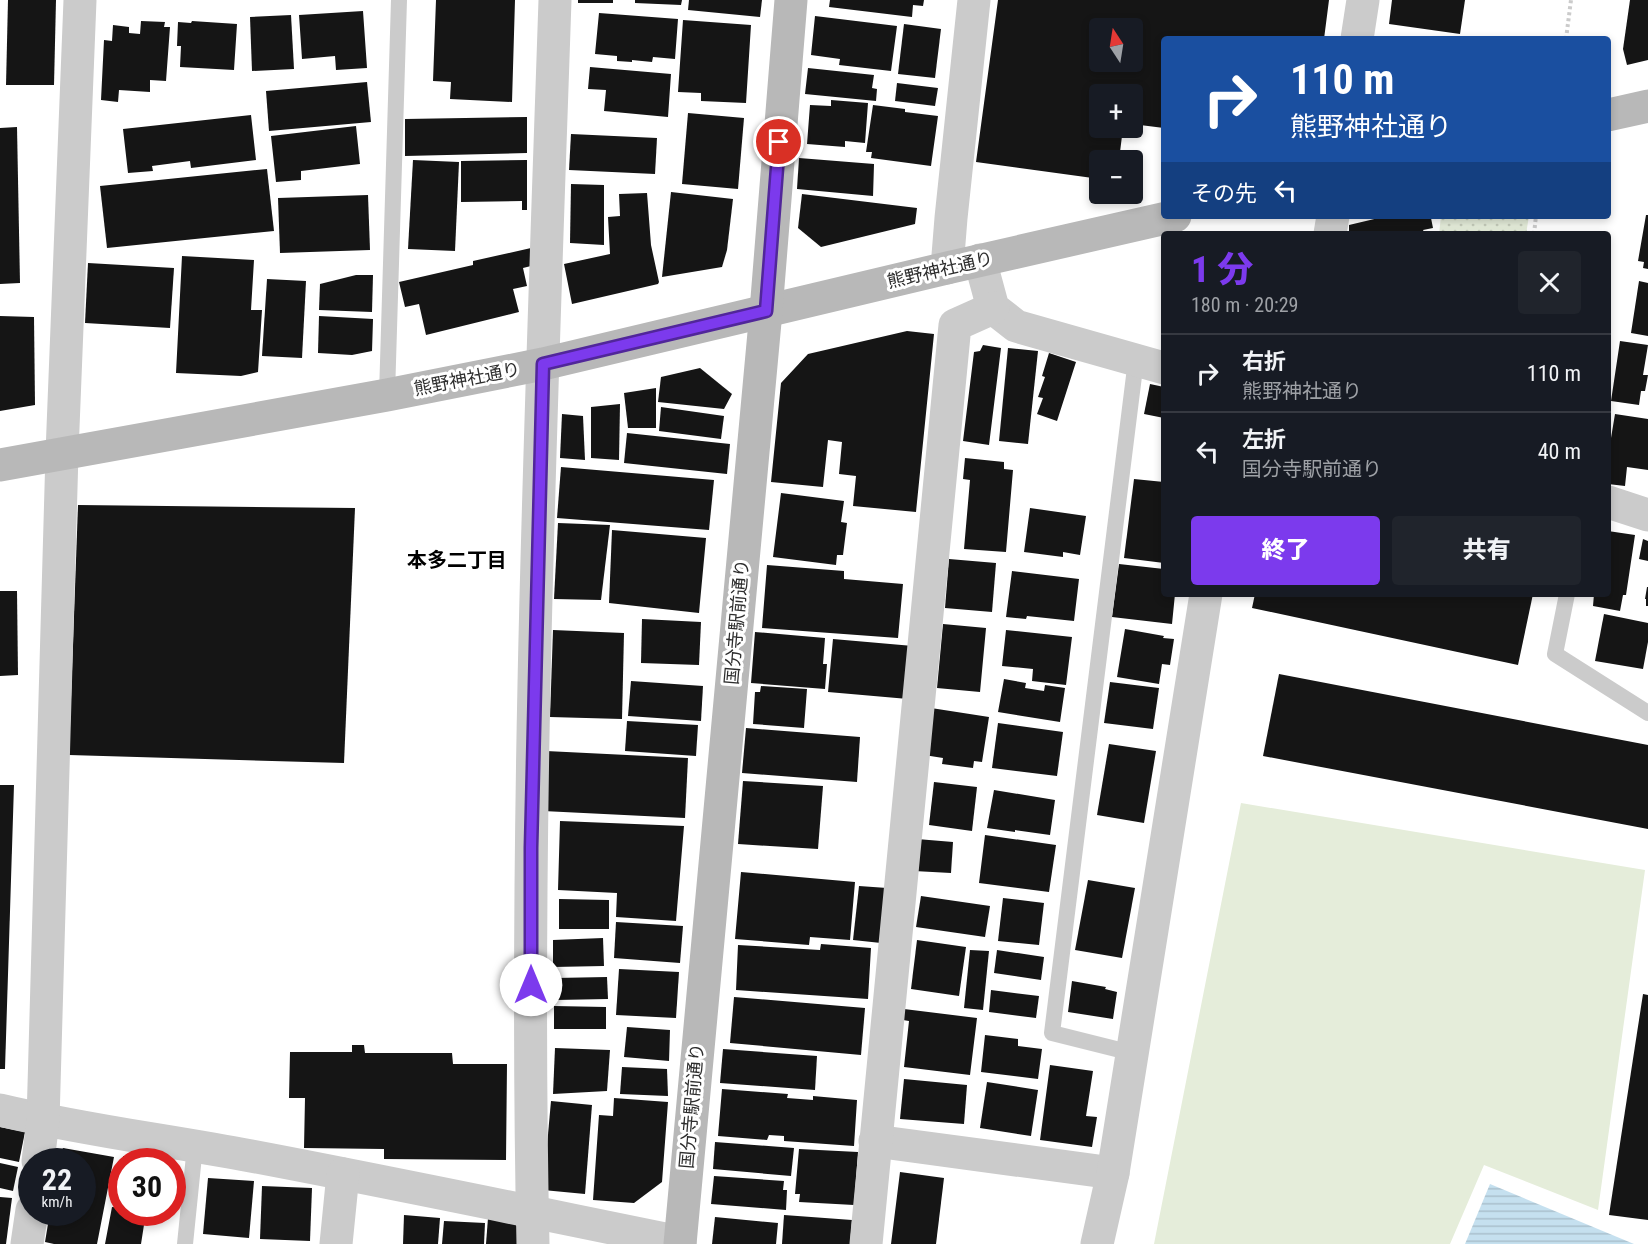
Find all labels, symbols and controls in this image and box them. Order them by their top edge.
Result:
north arrow [1089,18,1143,72]
map controls [1089,18,1143,204]
text: 110 m [1290,55,1395,104]
icon: right [1191,60,1269,138]
button: + [1089,84,1143,138]
text: 熊野神社通り [1290,111,1452,143]
pin [753,116,804,167]
icon: arrive [762,125,795,158]
button: − [1089,150,1143,204]
icon: left [1269,174,1302,207]
text: その先 [1191,181,1257,206]
street label: 熊野神社通り [885,247,995,292]
text: 1 分 [1191,249,1254,291]
button: close [1518,251,1581,314]
text: 180 m · 20:29 [1191,293,1298,317]
text: 右折 [1242,349,1286,374]
icon: right [1191,357,1224,390]
street label: 熊野神社通り [412,358,522,399]
text: 110 m [1527,361,1581,386]
text: 熊野神社通り [1242,379,1362,403]
text: 左折 [1242,427,1286,452]
icon: left [1191,435,1224,468]
text: 40 m [1538,439,1581,464]
text: 国分寺駅前通り [1242,457,1382,481]
button: 終了 [1191,516,1380,585]
button: 共有 [1392,516,1581,585]
district label: 本多二丁目 [407,548,507,572]
street label: 国分寺駅前通り [721,558,752,686]
position arrow [499,953,563,1017]
street label: 国分寺駅前通り [676,1042,707,1170]
speed limit sign: 30 [108,1148,186,1226]
text: 22 [42,1162,72,1197]
text: km/h [42,1193,72,1211]

